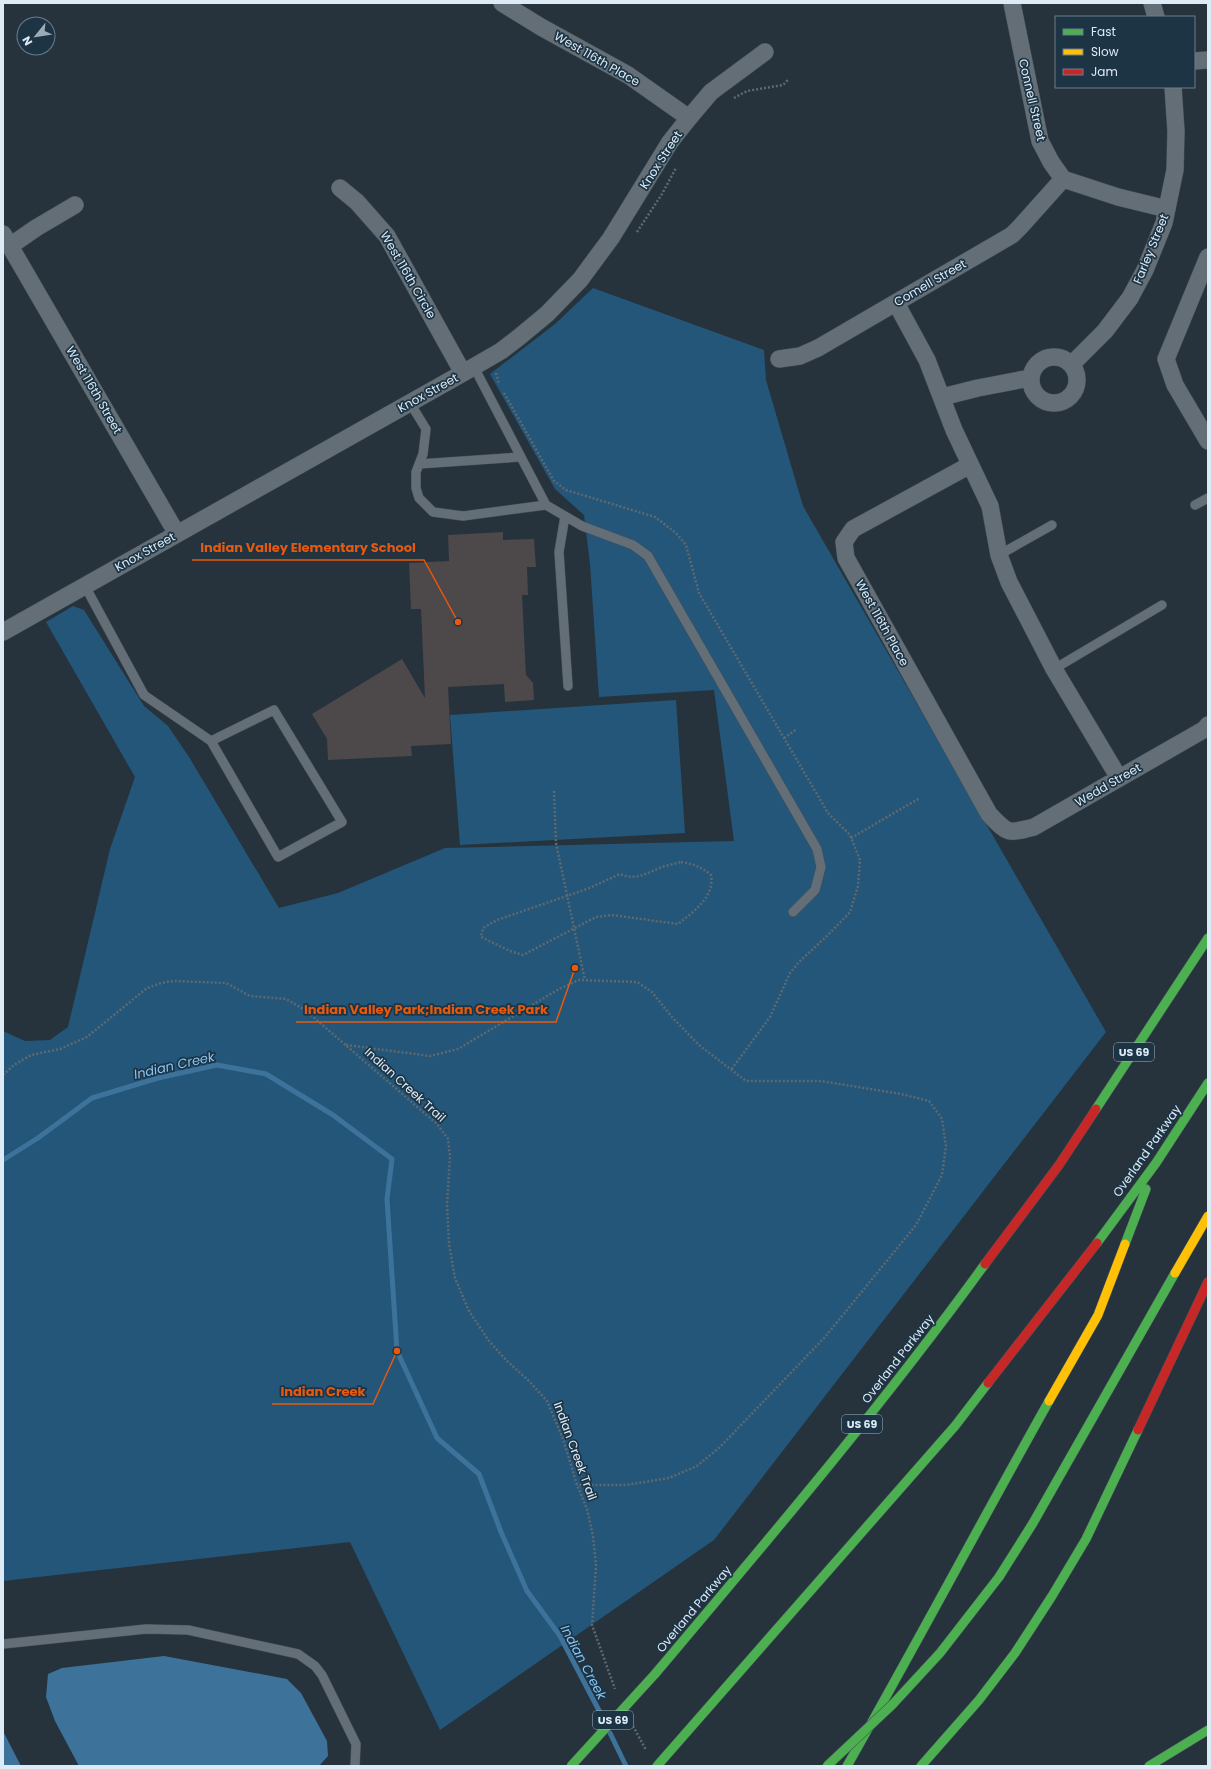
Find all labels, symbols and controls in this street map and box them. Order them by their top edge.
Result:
north arrow [16,16,56,56]
legend [1055,16,1195,88]
text: Fast [1091,23,1116,40]
street label: West 116th Place [551,27,643,90]
text: N [18,33,36,49]
text: Slow [1091,43,1119,60]
street label: Connell Street [1015,57,1050,143]
text: Jam [1091,63,1118,80]
street label: Knox Street [635,127,686,192]
street label: Farley Street [1129,211,1172,286]
street label: West 116th Circle [377,228,440,321]
street label: Comell Street [890,255,969,310]
street label: West 116th Street [62,343,126,437]
street label: Knox Street [394,369,461,416]
street label: Knox Street [111,528,178,575]
callout: Indian Valley Elementary School [192,535,424,560]
text: Indian Valley Elementary School [200,538,416,557]
street label: West 116th Place [852,577,913,669]
street label: Wedd Street [1072,759,1144,810]
callout: Indian Valley Park;Indian Creek Park [296,997,556,1022]
text: Indian Valley Park;Indian Creek Park [304,1000,548,1019]
road number: US 69 [1114,1043,1154,1061]
street label: Indian Creek Trail [361,1044,450,1126]
water label: Indian Creek [132,1047,218,1084]
street label: Overland Parkway [1108,1101,1185,1200]
street label: Overland Parkway [857,1310,938,1407]
callout: Indian Creek [272,1379,373,1404]
text: Indian Creek [280,1382,366,1401]
street label: Indian Creek Trail [550,1399,601,1502]
road number: US 69 [842,1415,882,1433]
street label: Overland Parkway [652,1561,735,1656]
water label: Indian Creek [556,1621,612,1704]
road number: US 69 [593,1711,633,1729]

